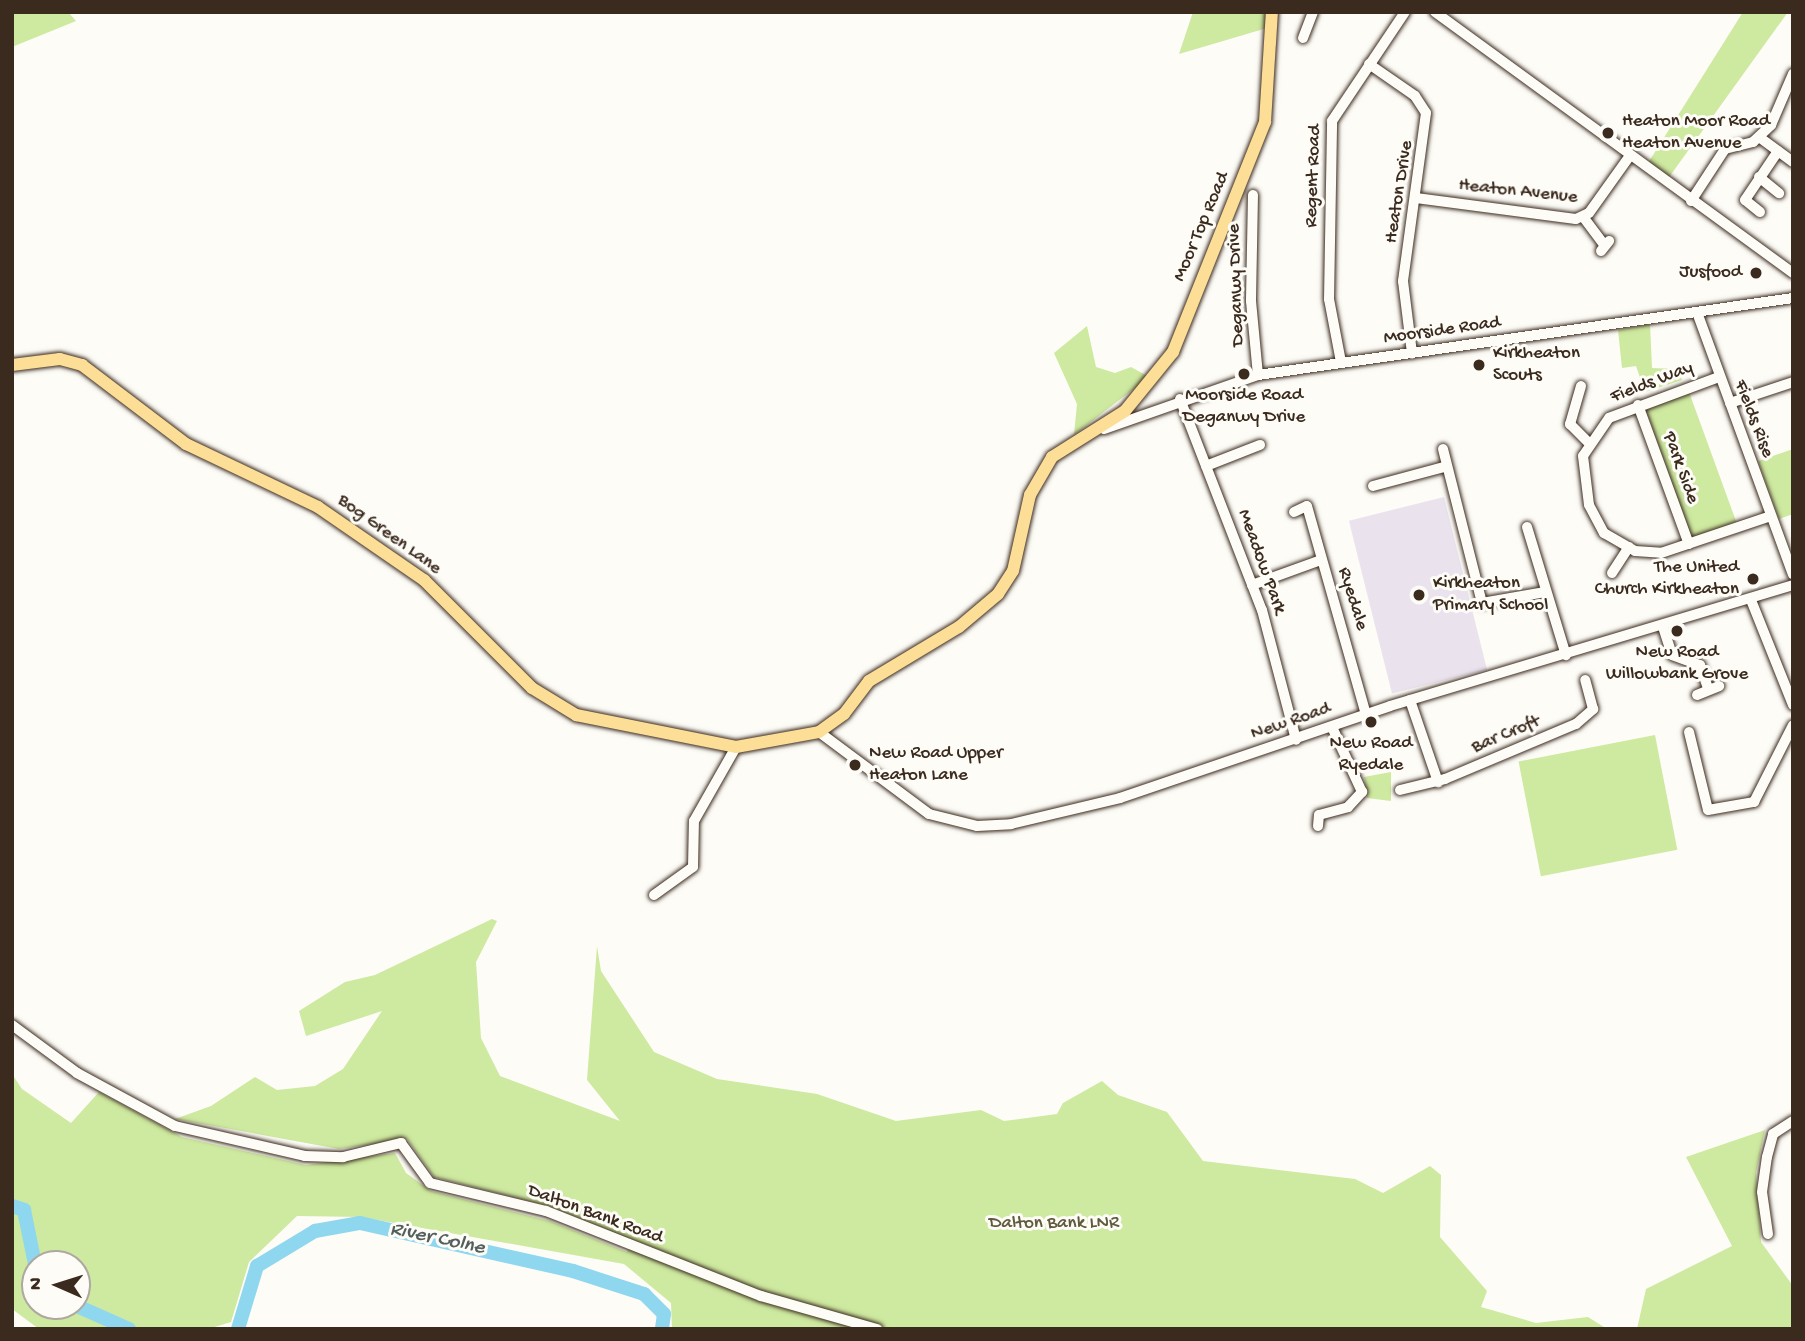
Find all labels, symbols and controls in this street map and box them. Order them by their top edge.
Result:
place label: Heaton Moor Road Heaton Avenue [1622,111,1770,155]
street label: Regent Road [1301,124,1327,228]
marker: Heaton Moor Road Heaton Avenue [1600,125,1616,141]
street label: Heaton Drive [1381,139,1419,245]
street label: Moor Top Road [1169,169,1235,285]
street label: Heaton Avenue [1457,174,1579,210]
street label: Deganwy Drive [1223,223,1251,347]
place label: Jusfood [1679,262,1742,284]
marker: Jusfood [1748,265,1764,281]
street label: Moorside Road [1382,312,1502,350]
place label: Kirkheaton Scouts [1493,343,1580,387]
marker: Kirkheaton Scouts [1471,357,1487,373]
street label: Fields Way [1608,357,1696,409]
marker: Moorside Road Deganwy Drive [1236,366,1252,382]
street label: Fields Rise [1728,377,1778,461]
place label: Moorside Road Deganwy Drive [1183,385,1305,429]
street label: Park Side [1657,429,1703,507]
street label: Bog Green Lane [333,490,445,580]
street label: Meadow Park [1231,506,1291,618]
place label: The United Church Kirkheaton [1595,557,1739,601]
street label: Ryedale [1332,565,1372,633]
marker: The United Church Kirkheaton [1745,571,1761,587]
place label: Kirkheaton Primary School [1433,573,1548,617]
marker: Kirkheaton Primary School [1411,587,1427,603]
marker: New Road Willowbank Grove [1669,623,1685,639]
place label: New Road Willowbank Grove [1606,642,1748,686]
street label: New Road [1248,698,1334,746]
street label: Bar Croft [1468,710,1544,760]
marker: New Road Ryedale [1363,714,1379,730]
place label: New Road Ryedale [1330,733,1412,777]
place label: New Road Upper Heaton Lane [869,743,1003,787]
marker: New Road Upper Heaton Lane [847,757,863,773]
street label: Dalton Bank Road [524,1180,666,1250]
park label: Dalton Bank LNR [989,1213,1119,1235]
water label: River Colne [388,1218,486,1262]
north arrow [21,1250,91,1320]
text: N [25,1277,48,1291]

